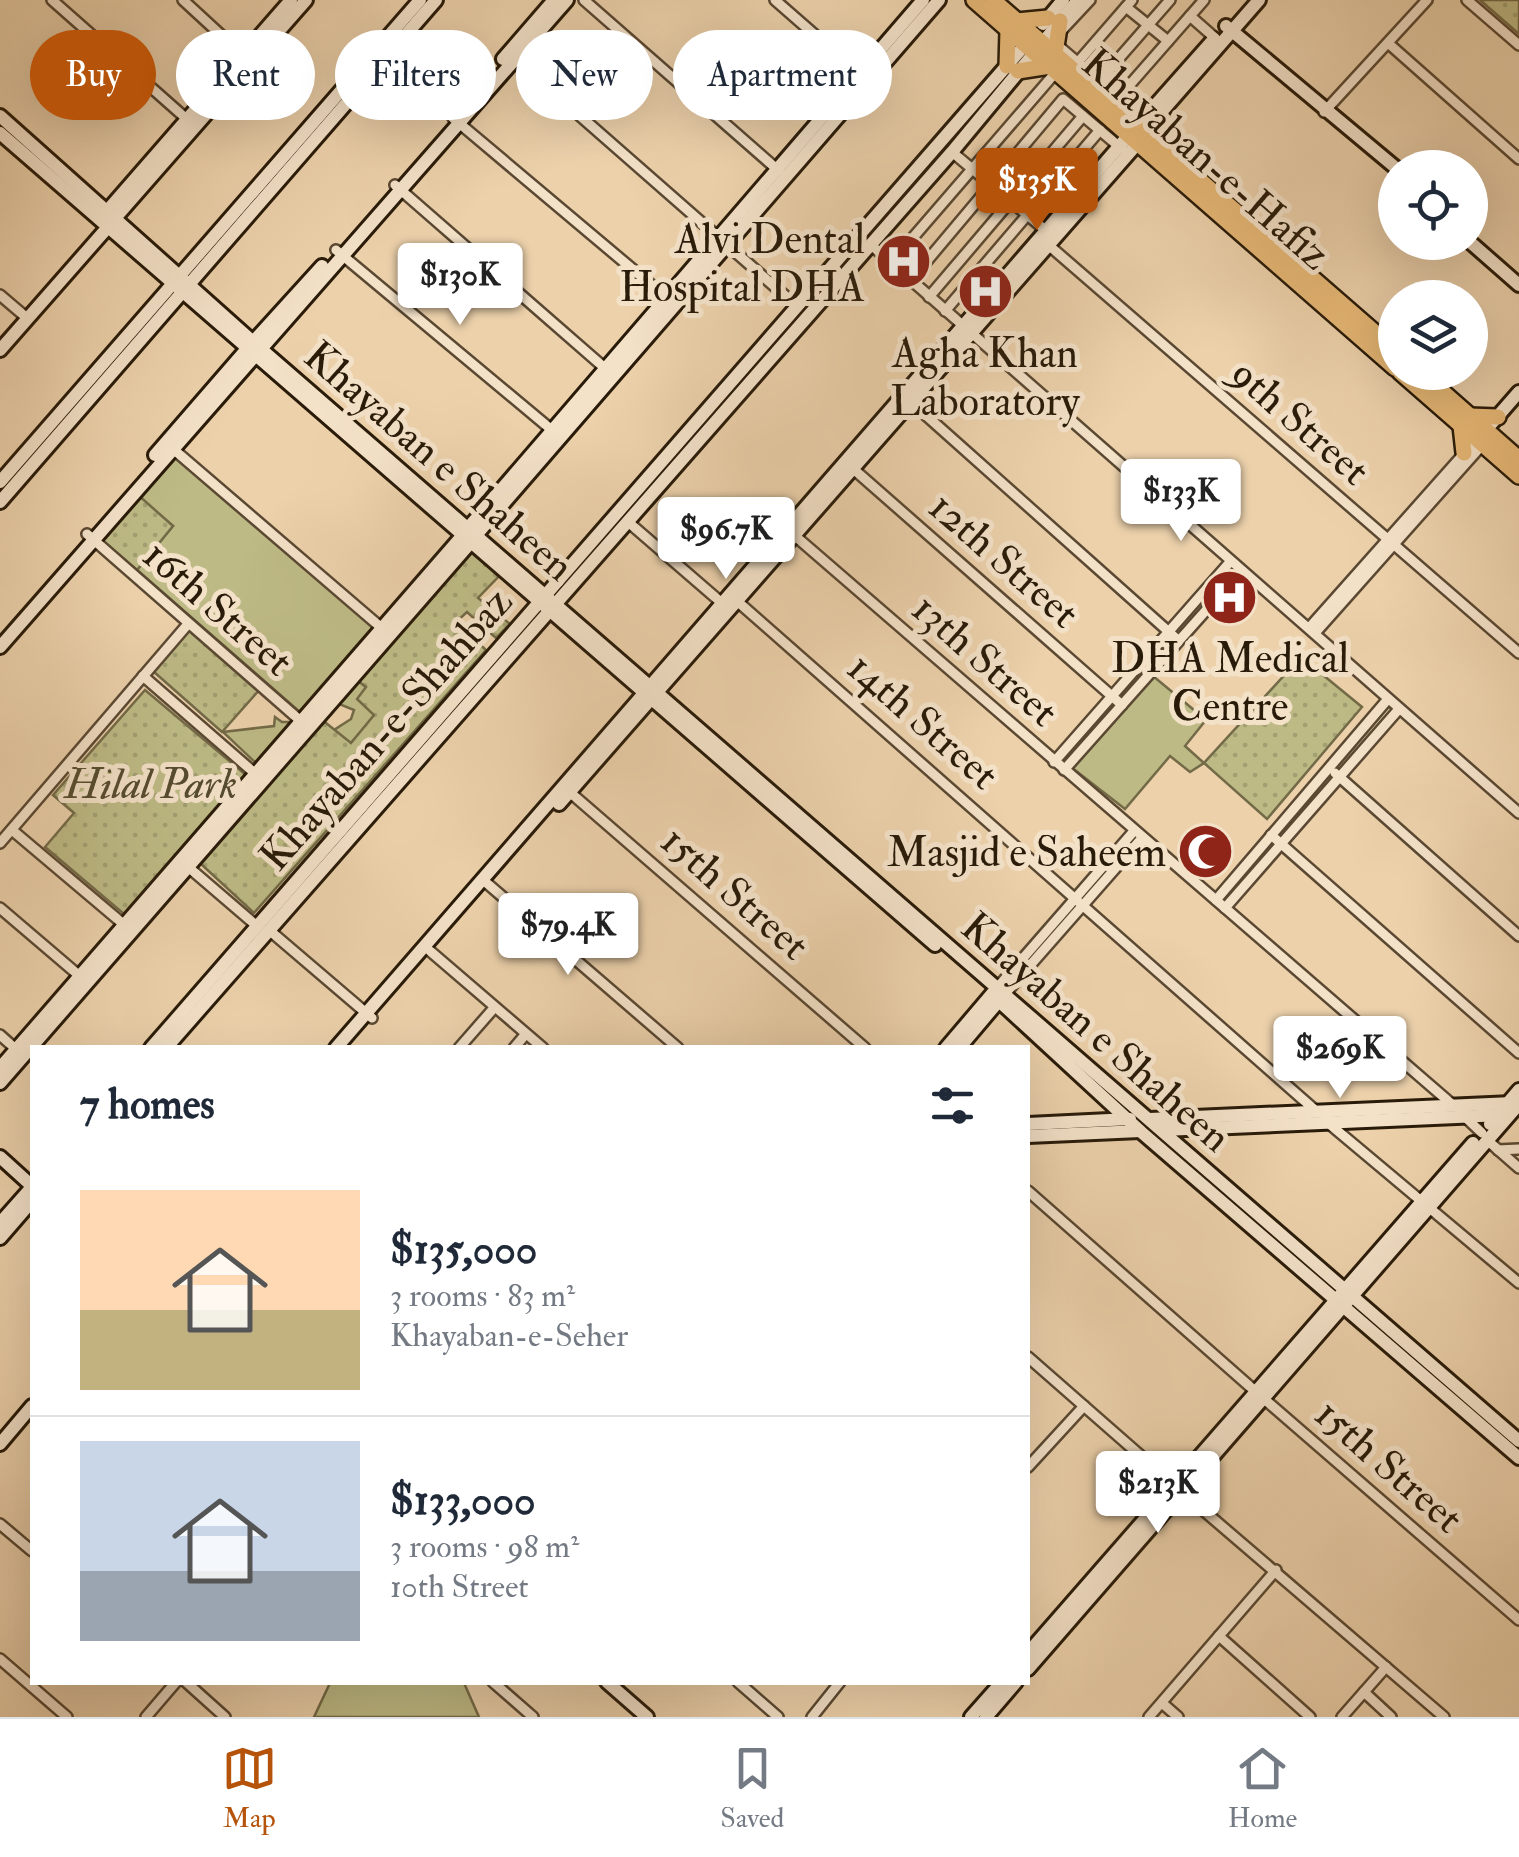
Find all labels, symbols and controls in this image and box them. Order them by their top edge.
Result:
chip: Buy [30,30,156,120]
chip: Rent [176,30,315,120]
chip: Filters [335,30,496,120]
chip: New [516,30,653,120]
chip: Apartment [673,30,892,120]
street label: Khayaban-e-Hafiz [1071,38,1340,281]
pin: $135K [967,148,1107,233]
map controls [1378,150,1488,390]
button: locate [1378,150,1488,260]
text: $135K [998,160,1076,200]
place label: Alvi Dental Hospital DHA [619,214,865,314]
hospital icon: Alvi Dental Hospital DHA [874,232,934,292]
pin: $130K [390,243,530,328]
text: $130K [420,255,500,295]
hospital icon: Agha Khan Laboratory [955,262,1015,322]
button: layers [1378,280,1488,390]
place label: Agha Khan Laboratory [890,328,1080,428]
street label: Khayaban e Shaheen [293,330,584,593]
street label: 9th Street [1217,346,1380,497]
pin: $133K [1111,459,1251,544]
text: $133K [1143,471,1219,511]
street label: 12th Street [918,481,1089,640]
pin: $96.7K [645,497,807,582]
text: $96.7K [680,509,772,549]
street label: 16th Street [132,529,303,688]
hospital icon: DHA Medical Centre [1200,567,1260,627]
street label: Khayaban-e-Shahbaz [249,577,524,882]
street label: 13th Street [901,583,1068,738]
place label: DHA Medical Centre [1111,633,1349,733]
street label: 14th Street [836,642,1009,801]
park label: Hilal Park [63,759,237,811]
street label: 15th Street [650,815,819,972]
mosque icon: Masjid e Saheem [1175,821,1235,881]
place label: Masjid e Saheem [887,827,1166,879]
pin: $79.4K [487,893,649,978]
street label: Khayaban e Shaheen [950,901,1241,1164]
text: $79.4K [520,905,616,945]
pin: $269K [1270,1016,1410,1101]
text: $269K [1295,1028,1385,1068]
icon: filters [925,1078,980,1133]
text: 7 homes [80,1079,215,1131]
text: $135,000 [390,1224,537,1276]
icon: home [160,1230,280,1350]
text: 3 rooms · 83 m² [390,1276,575,1316]
text: Khayaban-e-Seher [390,1316,628,1356]
street label: 15th Street [1304,1388,1473,1545]
pin: $213K [1088,1451,1228,1536]
text: $213K [1118,1463,1198,1503]
text: $133,000 [390,1475,536,1527]
icon: home [160,1481,280,1601]
text: 3 rooms · 98 m² [390,1527,579,1567]
text: 10th Street [390,1567,529,1607]
tab: Map [222,1741,277,1836]
tab: Saved [720,1741,784,1836]
tab: Home [1228,1741,1297,1836]

